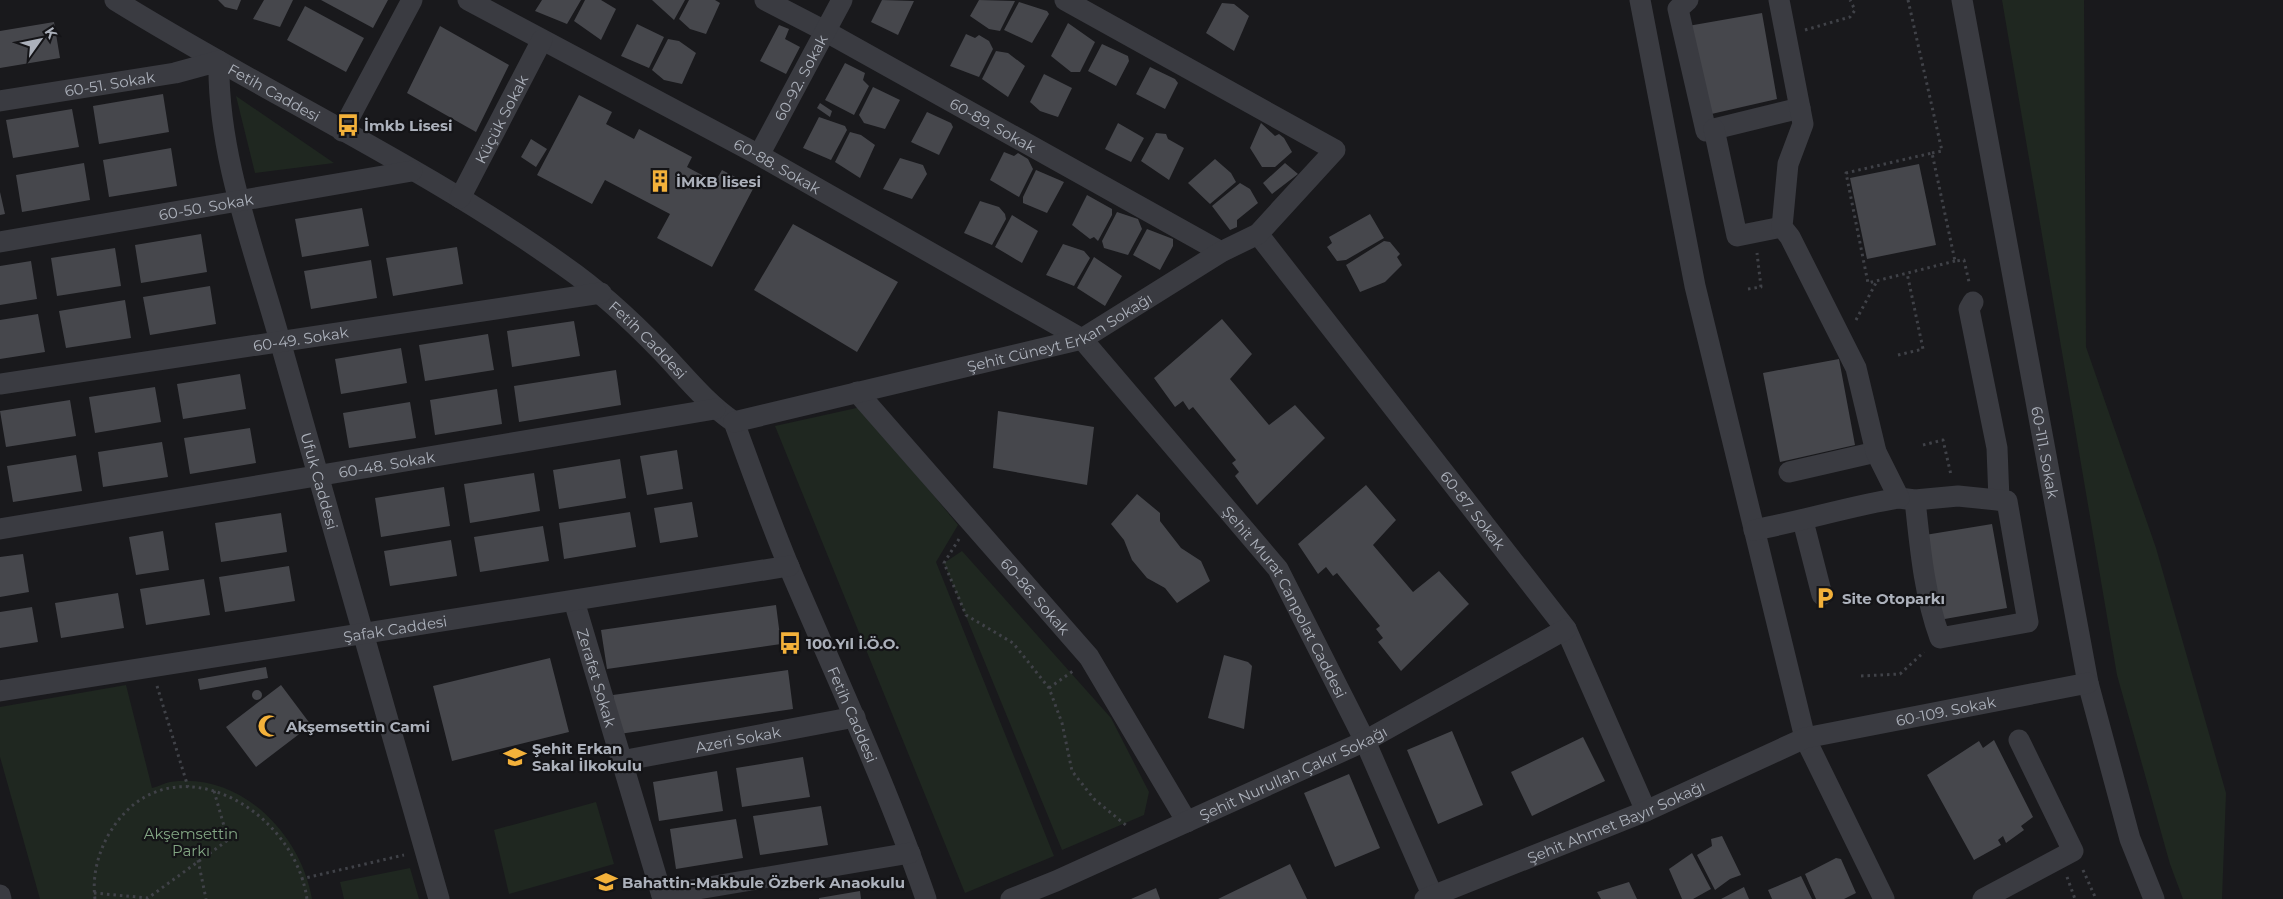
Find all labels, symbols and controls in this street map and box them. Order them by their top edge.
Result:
north arrow [15,15,65,65]
text: K [41,24,62,43]
street label: 60-92. Sokak [770,31,831,124]
street label: Fetih Caddesi [225,59,324,125]
street label: 60-51. Sokak [63,67,156,100]
street label: Küçük Sokak [470,71,532,167]
street label: 60-89. Sokak [947,93,1040,156]
bus stop icon: İmkb Lisesi [335,112,361,138]
place label: İmkb Lisesi [364,116,453,135]
street label: 60-88. Sokak [731,134,824,198]
building icon: İMKB lisesi [647,168,673,194]
place label: İMKB lisesi [676,172,761,191]
street label: 60-50. Sokak [157,189,255,224]
street label: Şehit Cüneyt Erkan Sokağı [965,288,1155,376]
street label: Fetih Caddesi [605,296,691,383]
street label: 60-49. Sokak [252,322,350,355]
street label: 60-111. Sokak [2028,405,2063,500]
street label: Ufuk Caddesi [297,430,343,532]
street label: 60-48. Sokak [337,447,436,482]
street label: 60-87. Sokak [1437,467,1510,553]
street label: Şehit Murat Canpolat Caddesi [1219,502,1351,701]
street label: 60-86. Sokak [997,553,1074,638]
parking icon: Site Otoparkı [1812,585,1838,611]
place label: Site Otoparkı [1842,589,1945,608]
street label: Şafak Caddesi [342,611,448,646]
street label: Zerafet Sokak [573,626,621,729]
bus stop icon: 100.Yıl İ.Ö.O. [777,630,803,656]
place label: 100.Yıl İ.Ö.O. [806,634,899,653]
street label: Fetih Caddesi [824,663,882,765]
street label: 60-109. Sokak [1894,692,1997,730]
mosque icon: Akşemsettin Cami [256,713,282,739]
place label: Akşemsettin Cami [285,717,430,736]
street label: Şehit Nurullah Çakır Sokağı [1196,721,1390,824]
street label: Azeri Sokak [694,722,782,756]
place label: Şehit Erkan Sakal İlkokulu [532,739,642,775]
school or university icon: Şehit Erkan Sakal İlkokulu [502,744,528,770]
street label: Şehit Ahmet Bayır Sokağı [1524,776,1708,867]
park label: Akşemsettin Parkı [144,824,238,860]
school or university icon: Bahattin-Makbule Özberk Anaokulu [593,869,619,895]
place label: Bahattin-Makbule Özberk Anaokulu [622,873,905,892]

